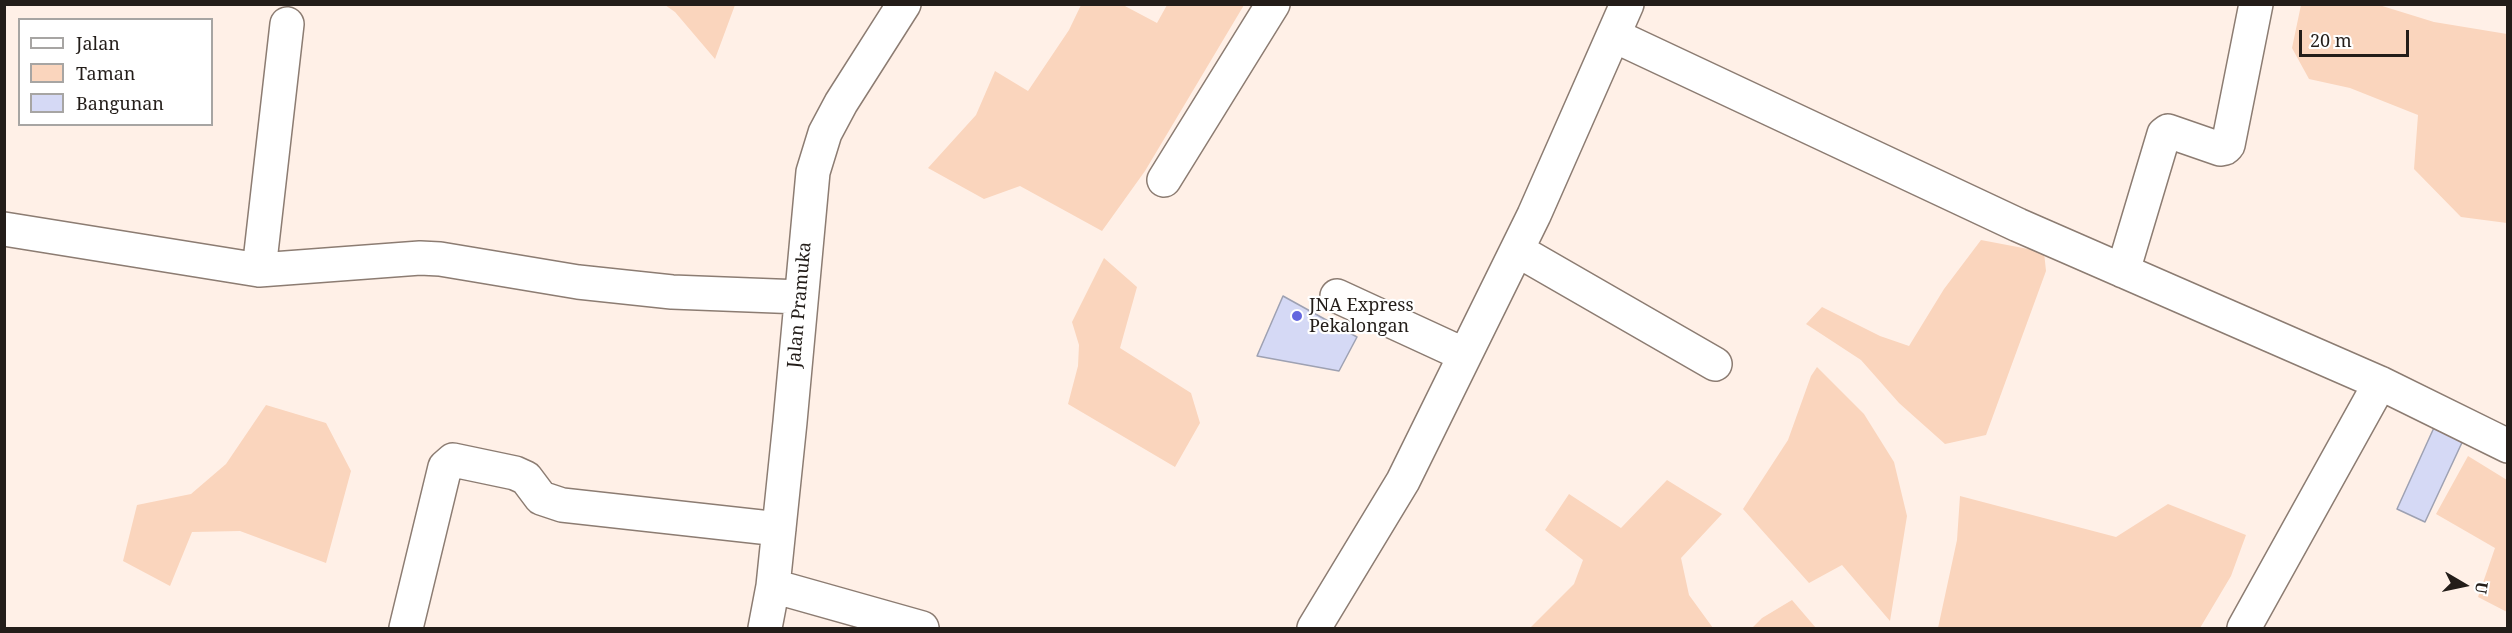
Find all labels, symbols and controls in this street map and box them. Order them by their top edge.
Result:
legend [18,18,213,126]
scale bar [2302,18,2412,56]
text: 20 m [2310,28,2352,52]
text: Jalan [76,31,120,55]
text: Taman [76,61,135,85]
text: Bangunan [76,91,164,115]
street label: Jalan Pramuka [784,241,816,369]
place label: JNA Express Pekalongan [1309,295,1414,338]
marker: JNA Express Pekalongan [1290,309,1304,323]
north arrow [2434,555,2494,615]
text: U [2470,580,2494,595]

